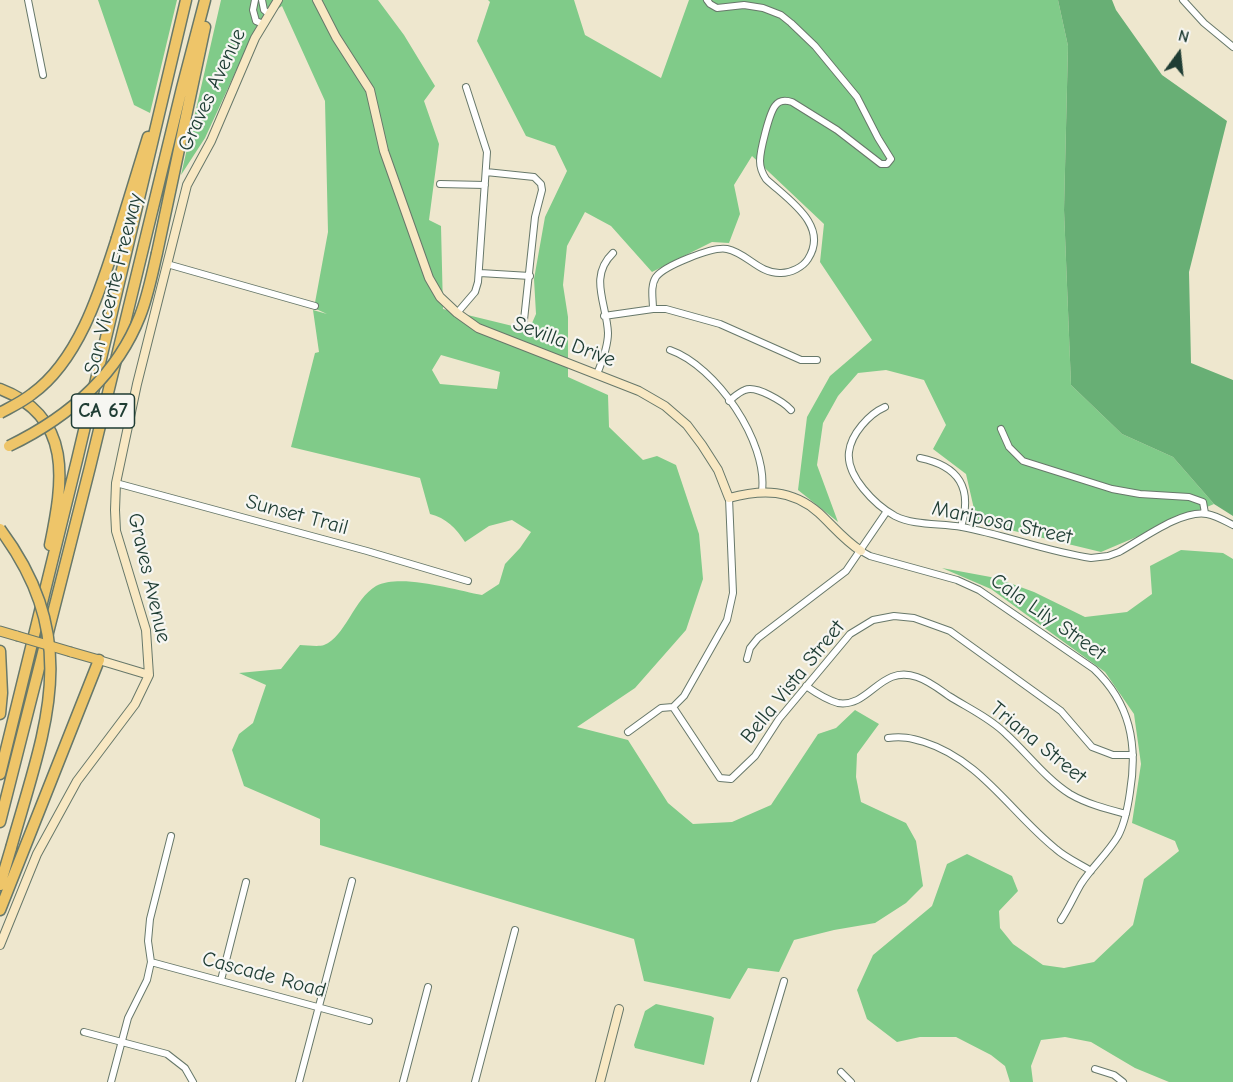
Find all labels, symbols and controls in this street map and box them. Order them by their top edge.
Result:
north arrow [1149,24,1209,84]
street label: Graves Avenue [173,25,251,155]
text: N [1176,27,1191,47]
street label: San Vicente Freeway [79,191,149,377]
street label: Sevilla Drive [509,311,619,373]
road number: CA 67 [72,394,134,428]
street label: Sunset Trail [243,489,351,541]
street label: Mariposa Street [930,496,1074,550]
street label: Graves Avenue [122,511,176,645]
street label: Cala Lily Street [985,568,1111,666]
street label: Bella Vista Street [736,615,850,749]
street label: Triana Street [985,696,1091,790]
street label: Cascade Road [199,946,329,1004]

